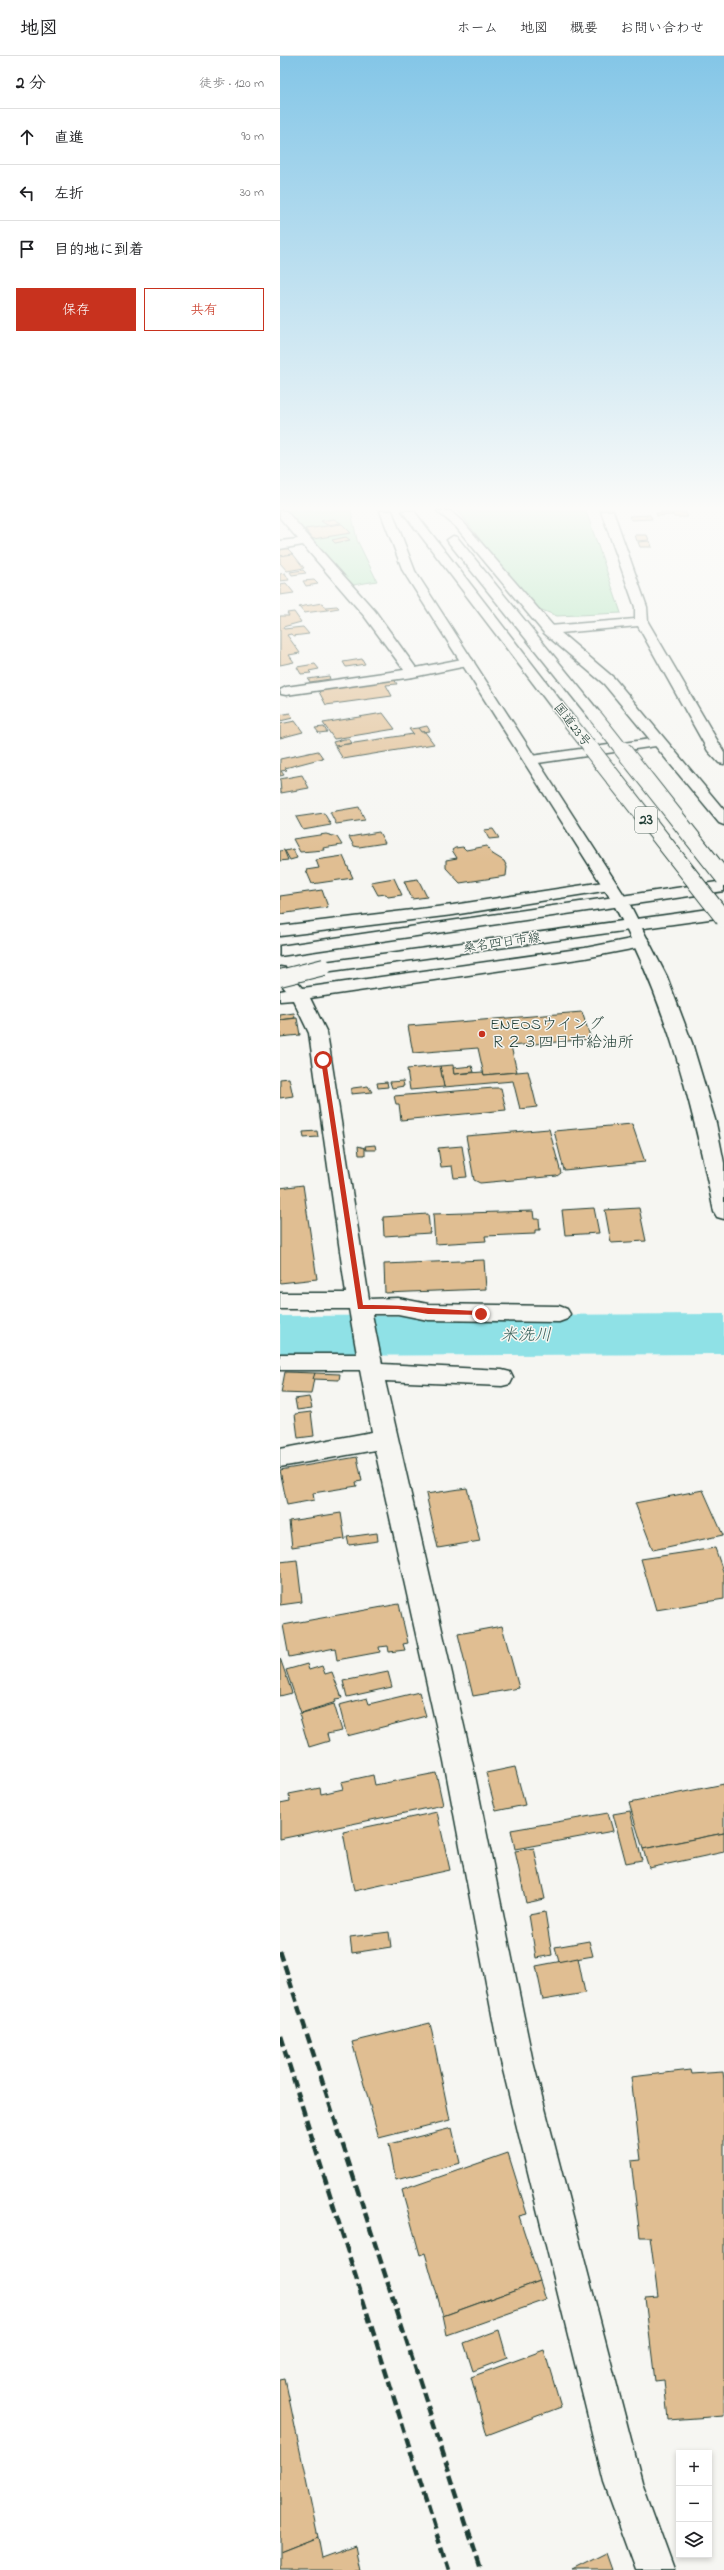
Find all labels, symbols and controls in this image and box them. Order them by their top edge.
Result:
text: 地図 [20,16,58,43]
text: ホーム [457,18,498,39]
text: 地図 [520,18,548,39]
text: 概要 [570,18,598,39]
text: お問い合わせ [620,18,704,39]
text: 2 分 [16,71,46,96]
text: 徒歩 · 120 m [199,74,264,93]
icon: ahead [16,126,38,148]
text: 直進 [54,127,84,149]
text: 90 m [241,127,264,146]
icon: left [16,182,38,204]
text: 左折 [54,183,84,205]
text: 30 m [240,183,264,202]
icon: arrive [16,238,38,260]
text: 目的地に到着 [54,239,144,261]
button: 保存 [16,288,136,331]
button: 共有 [144,288,264,331]
street label: 国道23号 [549,699,595,751]
road number: 23 [635,807,657,833]
street label: 桑名四日市線 [462,928,543,958]
place label: ENEOSウイング Ｒ２３四日市給油所 [490,1013,634,1055]
marker: ENEOSウイング Ｒ２３四日市給油所 [477,1029,487,1039]
route start [314,1051,332,1069]
route end [472,1305,490,1323]
water label: 米洗川 [501,1323,552,1348]
map controls [676,2450,712,2558]
button: + [676,2450,712,2486]
button: − [676,2486,712,2522]
button: layers [676,2522,712,2558]

